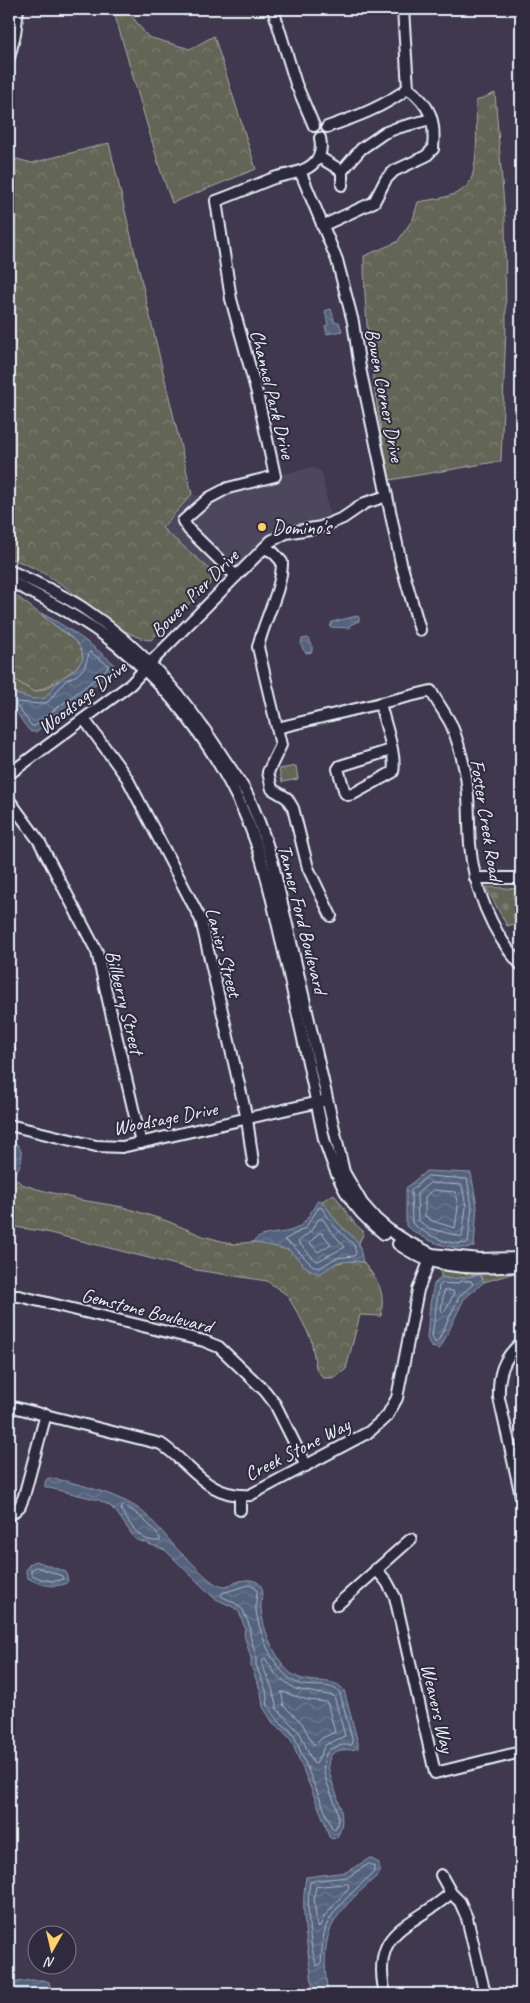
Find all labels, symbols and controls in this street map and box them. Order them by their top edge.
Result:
street label: Bowen Corner Drive [359,326,410,465]
street label: Channel Park Drive [244,327,301,463]
place label: Domino's [272,515,333,540]
marker: Domino's [256,521,268,533]
street label: Bowen Pier Drive [145,543,245,643]
street label: Woodsage Drive [33,654,133,740]
street label: Foster Creek Road [465,758,509,886]
street label: Tanner Ford Boulevard [272,842,334,999]
street label: Lanier Street [200,905,248,1002]
street label: Billberry Street [100,948,150,1060]
street label: Woodsage Drive [111,1096,221,1141]
street label: Gemstone Boulevard [79,1282,218,1340]
street label: Creek Stone Way [240,1412,355,1487]
street label: Weavers Way [415,1661,460,1757]
north arrow [28,1926,78,1976]
text: N [42,1953,56,1971]

